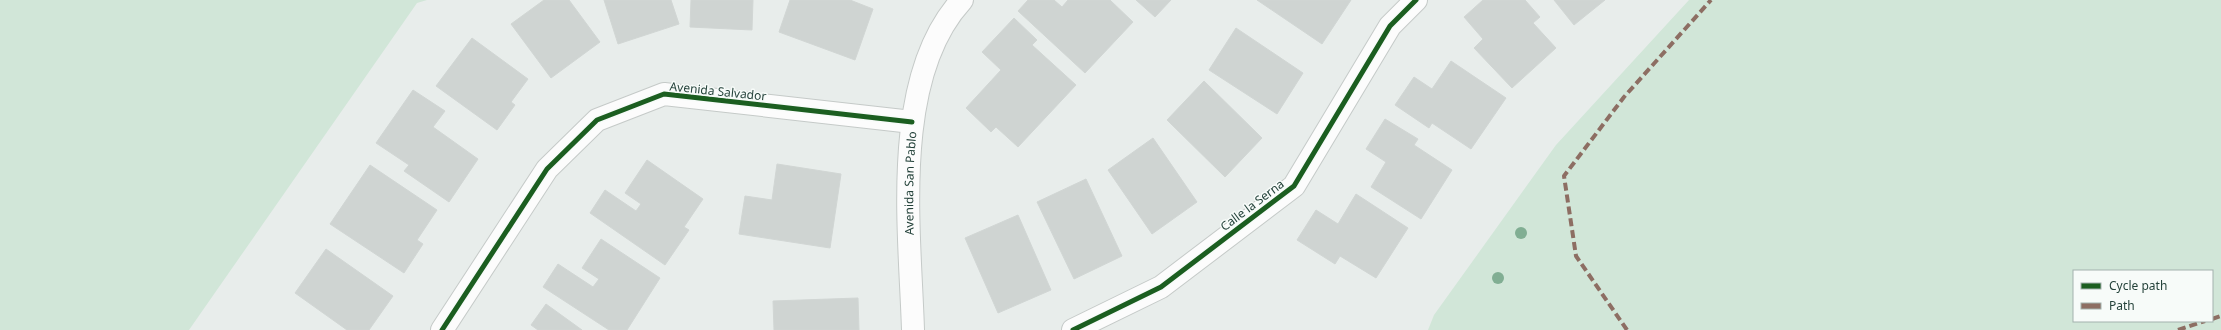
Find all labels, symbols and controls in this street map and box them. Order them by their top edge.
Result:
street label: Avenida Salvador [669,77,767,105]
street label: Avenida San Pablo [900,130,920,235]
street label: Calle la Serna [1217,175,1287,235]
legend [2073,270,2213,322]
text: Cycle path [2109,277,2167,294]
text: Path [2109,297,2135,314]

